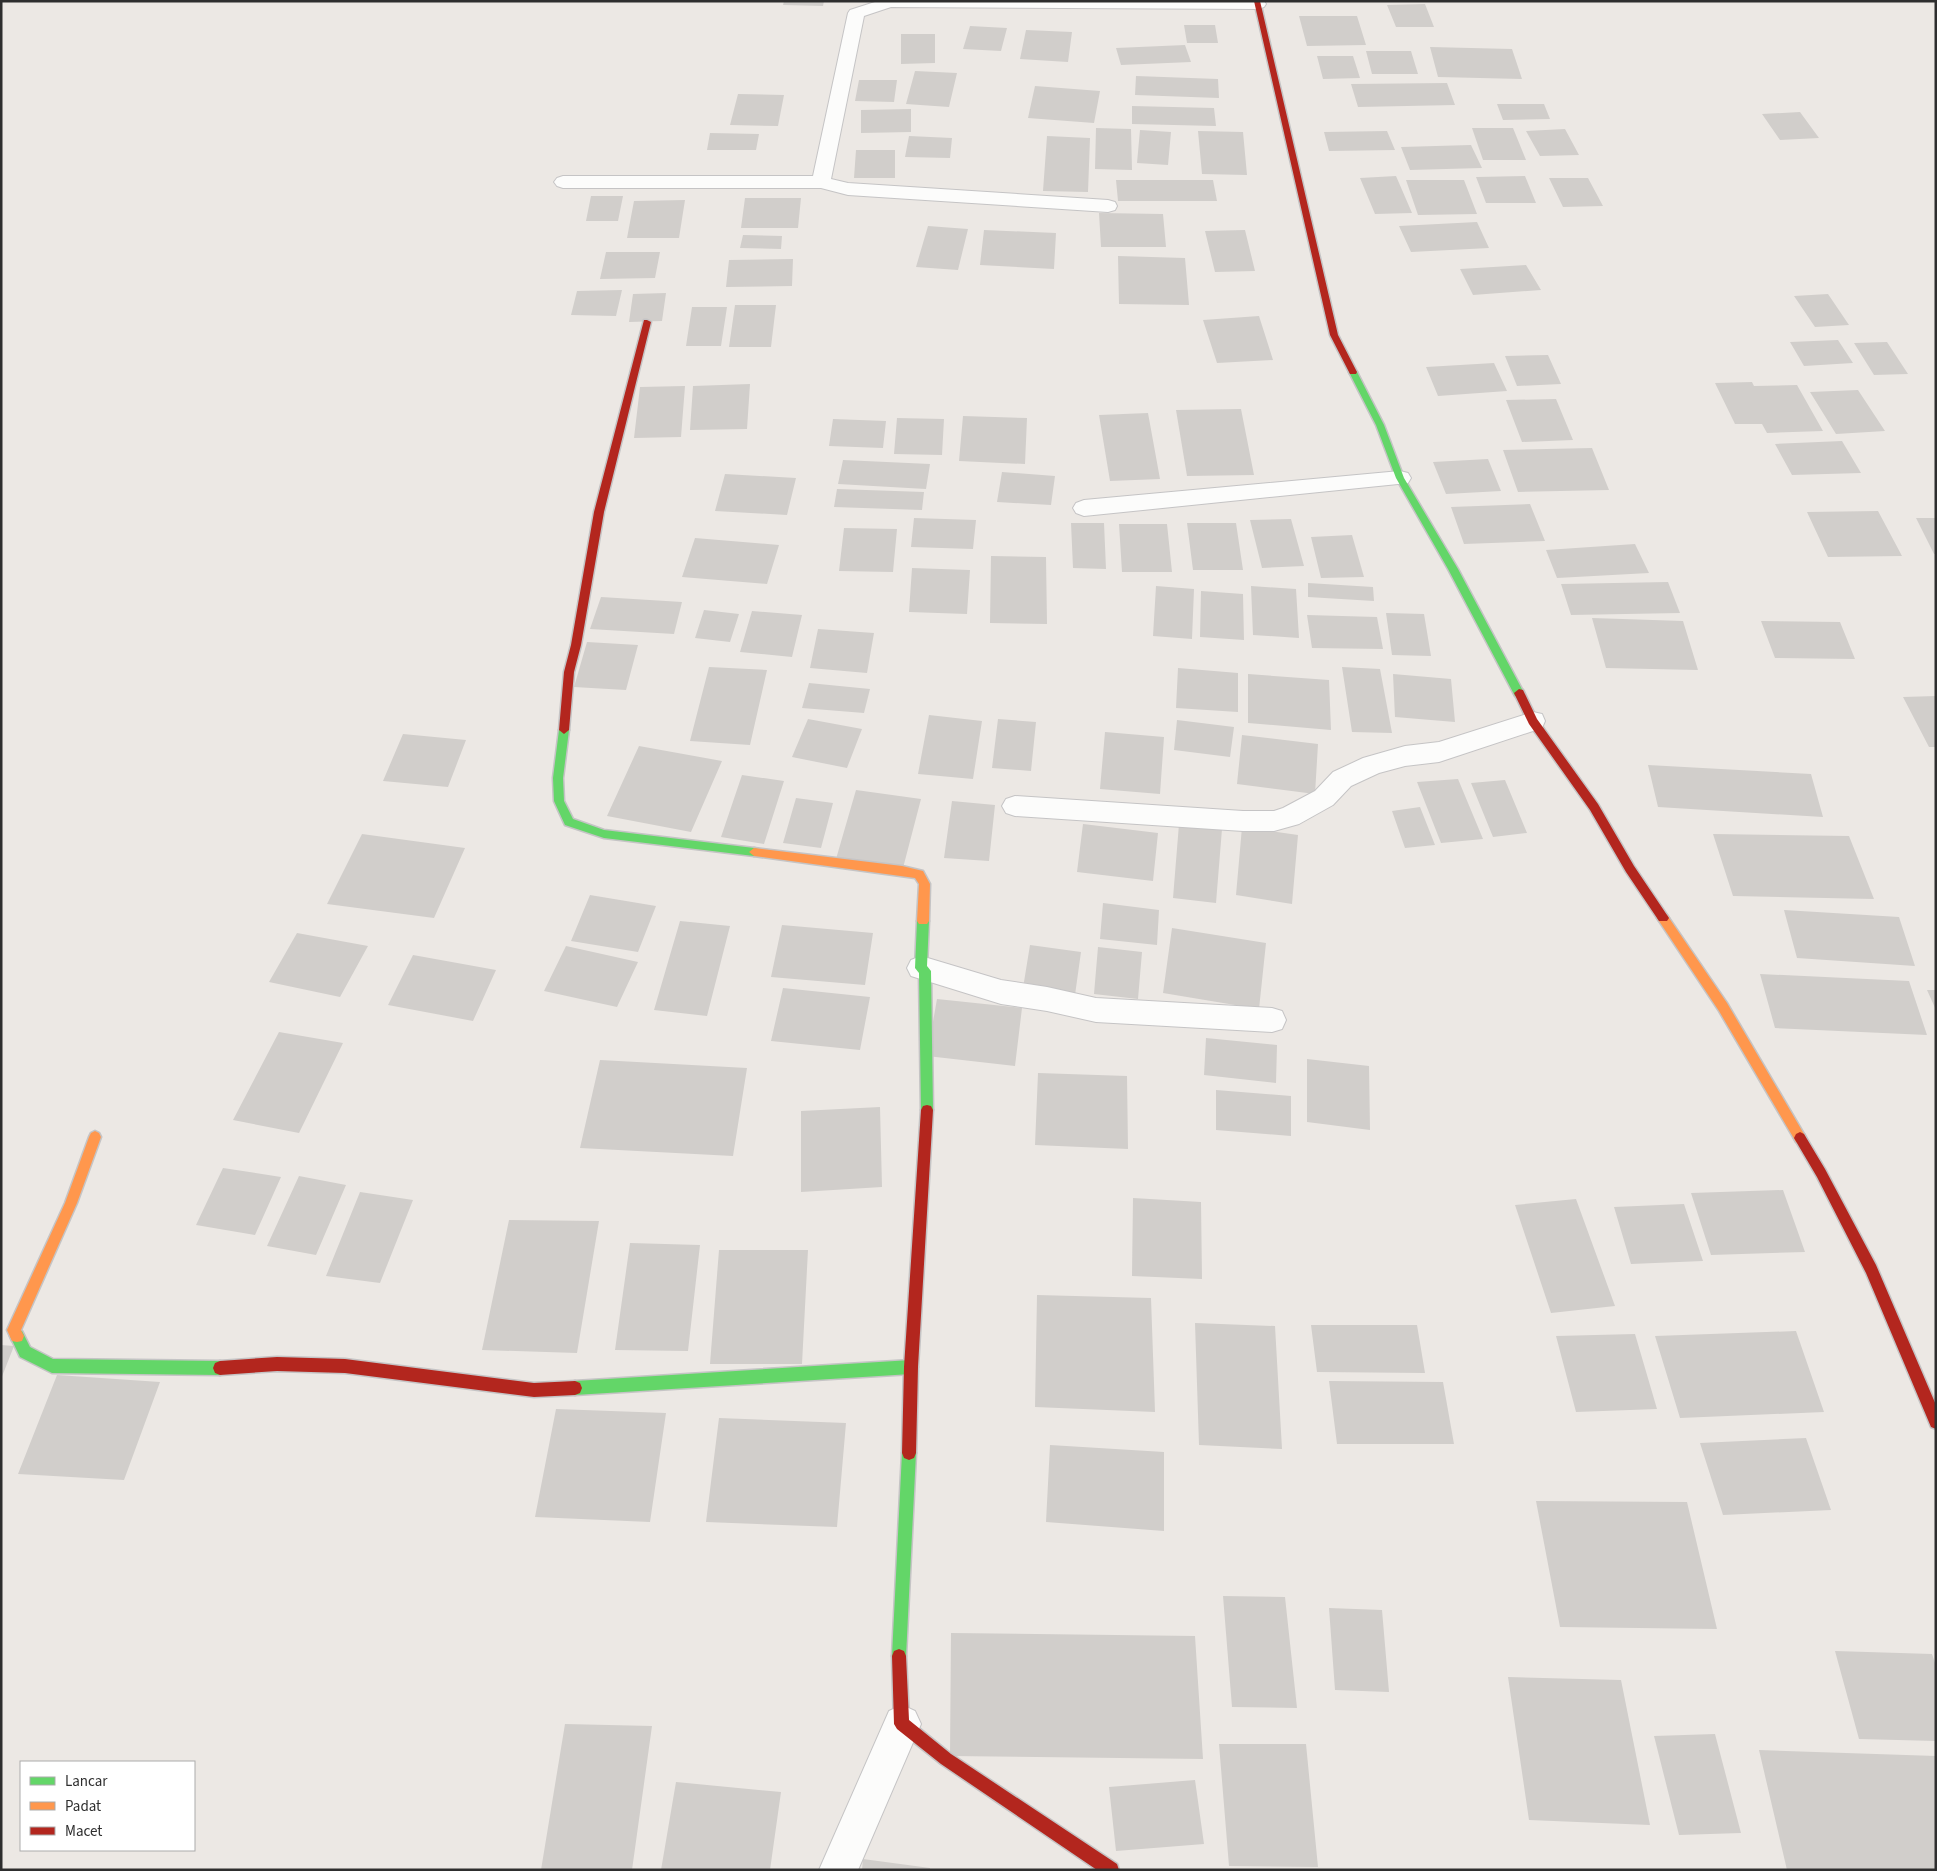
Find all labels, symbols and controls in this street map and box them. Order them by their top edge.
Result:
legend [20,1761,195,1851]
text: Lancar [65,1771,108,1792]
text: Padat [65,1796,101,1817]
text: Macet [65,1821,102,1842]

